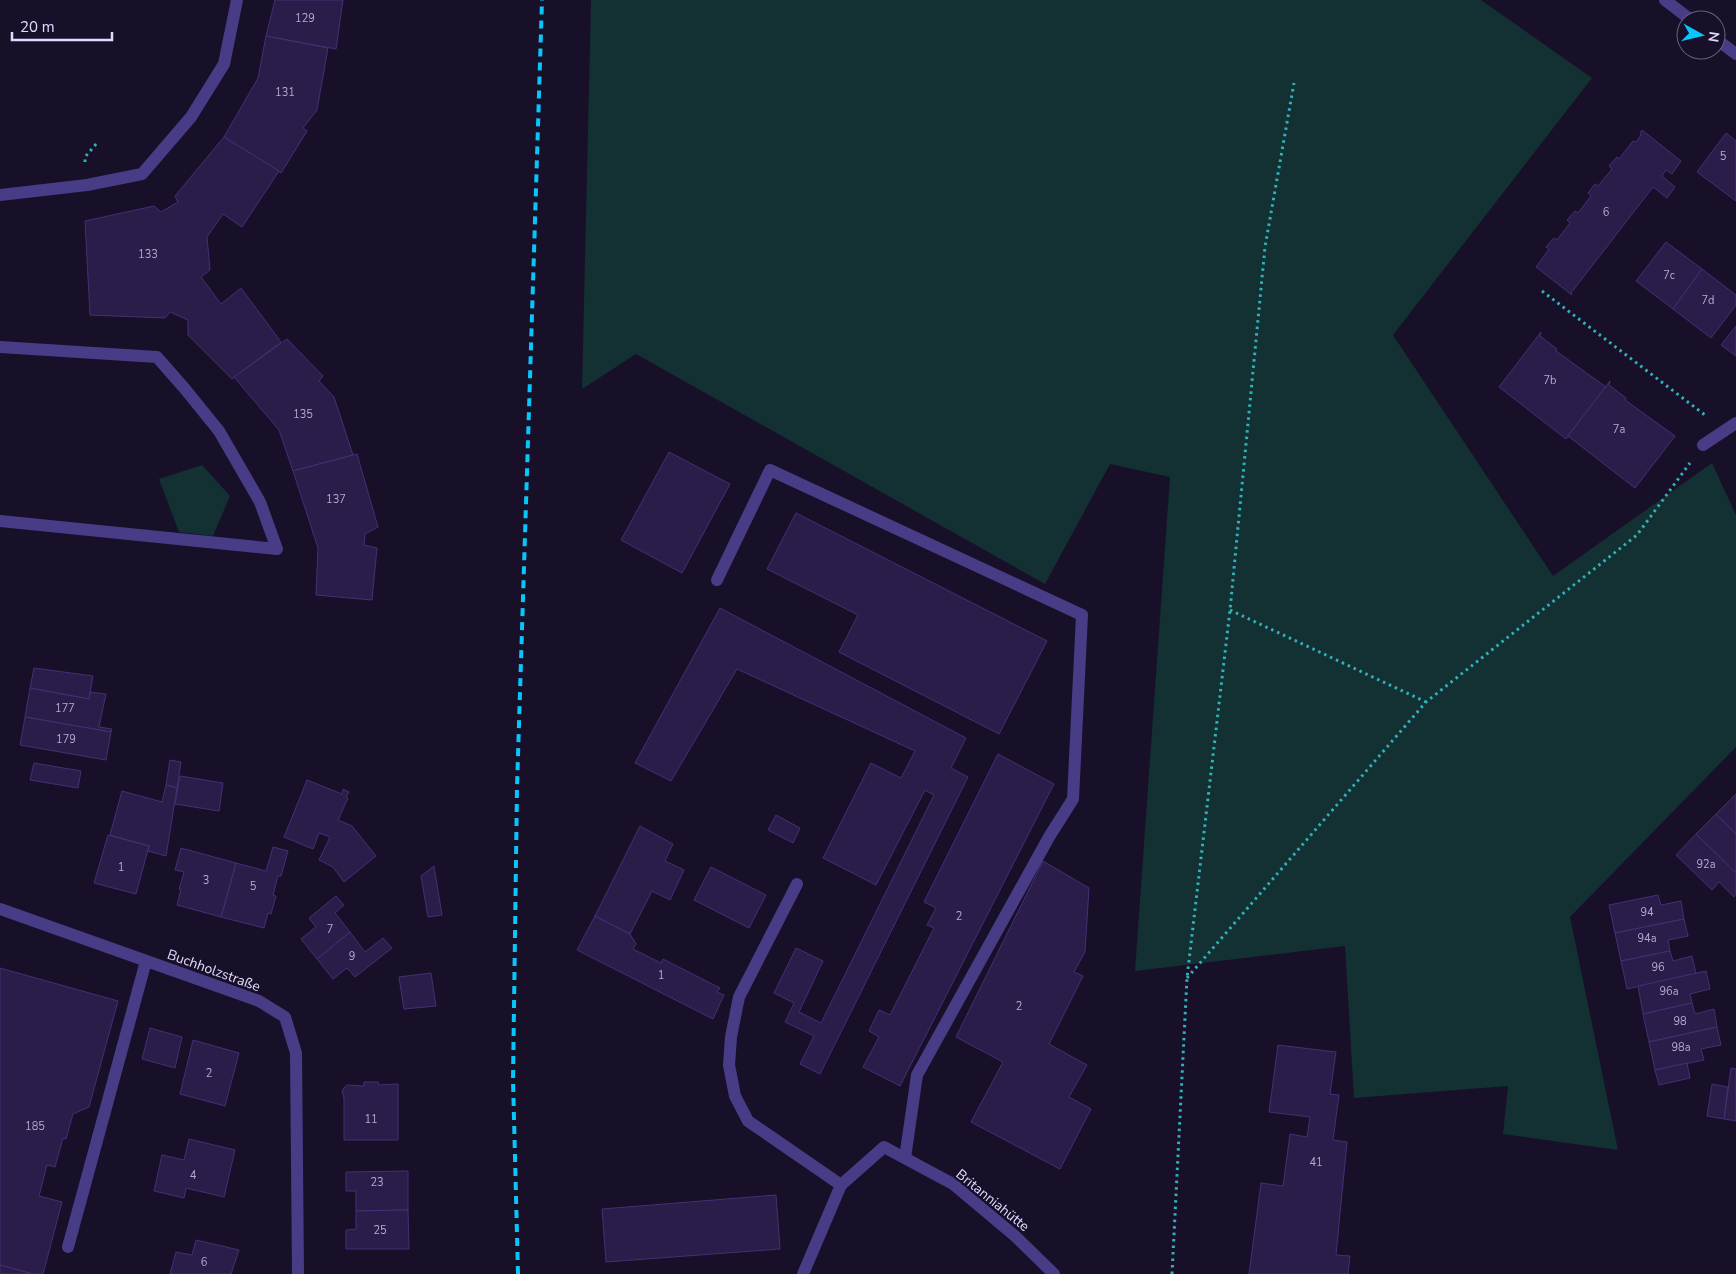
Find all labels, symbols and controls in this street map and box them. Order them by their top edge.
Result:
scale bar [12,10,112,42]
north arrow [1676,10,1726,60]
house number: 129 [295,11,315,26]
text: 20 m [20,17,55,37]
text: N [1703,30,1724,43]
house number: 131 [275,85,295,100]
house number: 5 [1720,149,1727,164]
house number: 6 [1603,205,1610,220]
house number: 133 [138,247,158,262]
house number: 7c [1663,268,1675,283]
house number: 7d [1701,293,1715,308]
house number: 7b [1543,373,1557,388]
house number: 135 [293,407,313,422]
house number: 7a [1613,422,1625,437]
house number: 137 [326,492,346,507]
house number: 177 [55,701,75,716]
house number: 179 [56,732,76,747]
house number: 92a [1696,857,1716,872]
house number: 1 [118,860,124,875]
house number: 3 [203,873,209,888]
house number: 5 [250,879,257,894]
house number: 94 [1640,905,1654,920]
house number: 2 [956,909,962,924]
house number: 7 [327,922,333,937]
house number: 94a [1637,931,1657,946]
street label: Buchholzstraße [165,945,263,996]
house number: 9 [349,949,355,964]
house number: 96 [1651,960,1665,975]
house number: 1 [658,968,664,983]
house number: 96a [1659,984,1679,999]
house number: 2 [1016,999,1022,1014]
house number: 98 [1673,1014,1687,1029]
house number: 98a [1671,1040,1691,1055]
house number: 2 [206,1066,212,1081]
house number: 11 [364,1112,378,1127]
house number: 185 [25,1119,45,1134]
house number: 41 [1309,1155,1323,1170]
street label: Britanniahütte [952,1165,1033,1236]
house number: 4 [190,1168,197,1183]
house number: 23 [370,1175,384,1190]
house number: 25 [373,1223,387,1238]
house number: 6 [201,1255,208,1270]

